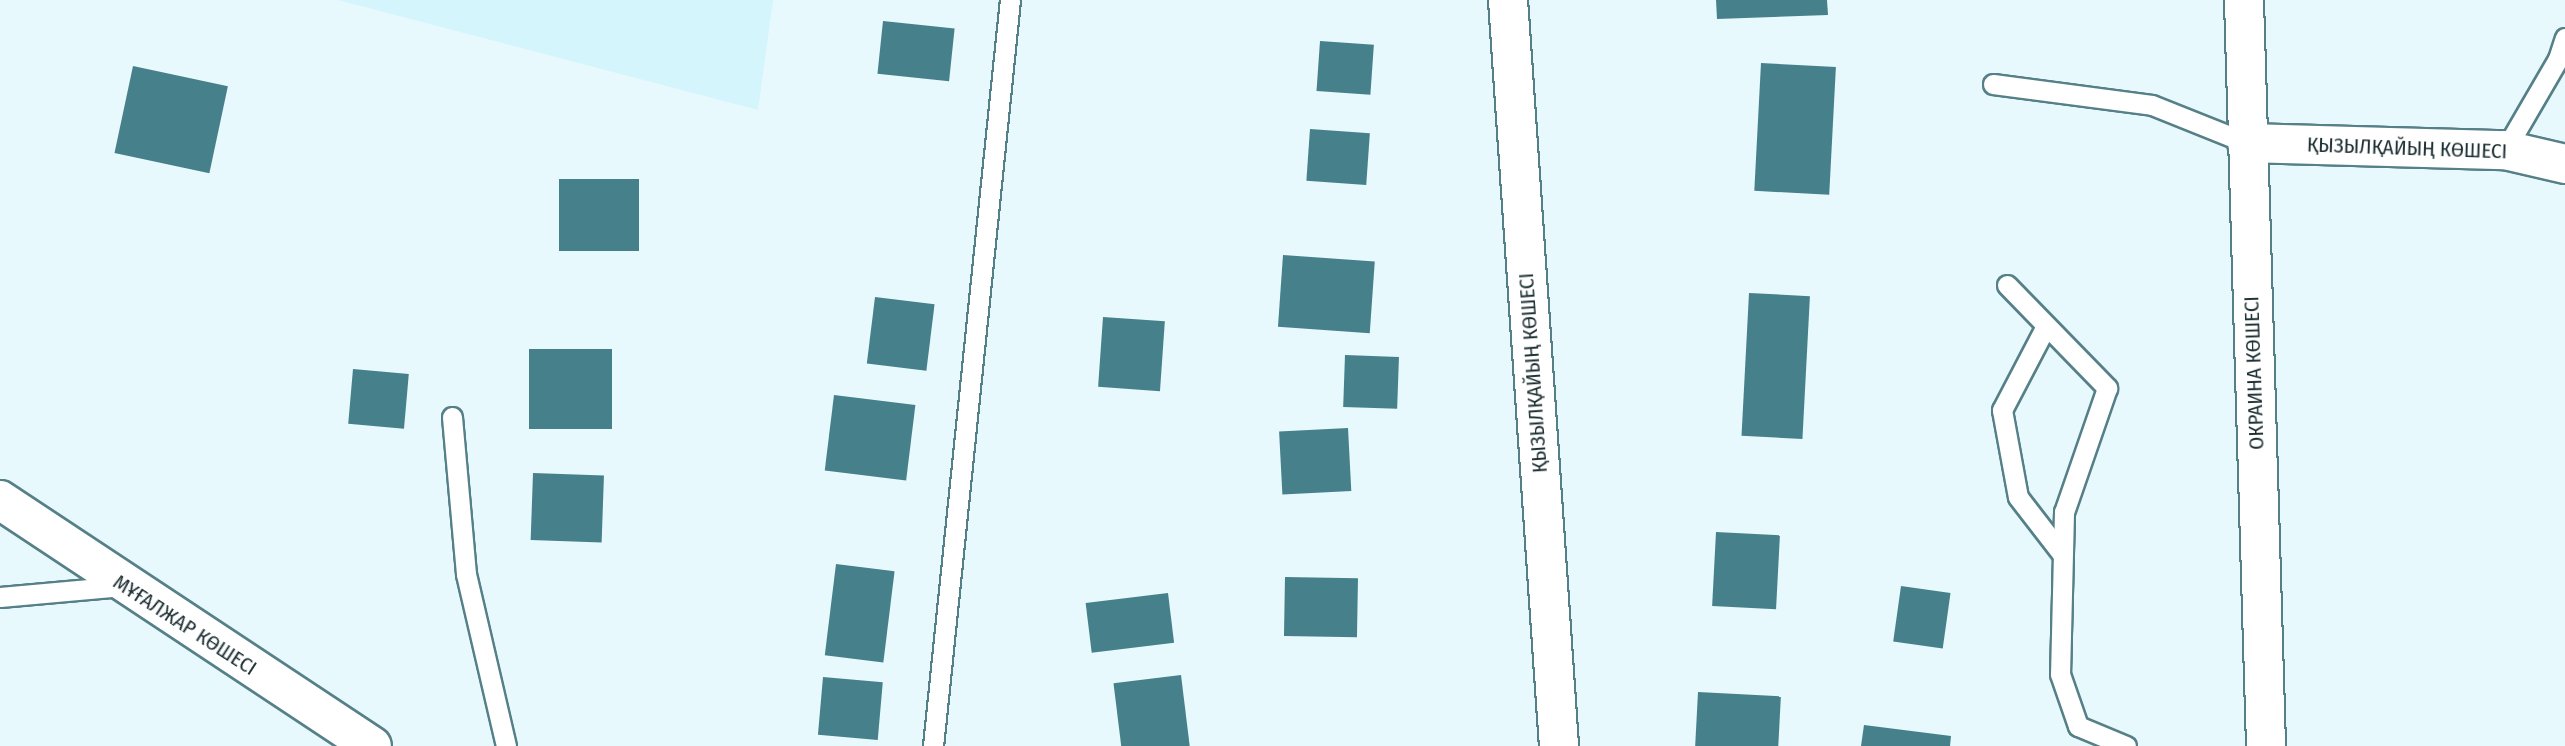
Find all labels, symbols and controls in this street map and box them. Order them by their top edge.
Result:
street label: ҚЫЗЫЛҚАЙЫҢ КӨШЕСІ [2307,132,2507,164]
street label: ҚЫЗЫЛҚАЙЫҢ КӨШЕСІ [1513,272,1553,474]
street label: ОКРАИНА КӨШЕСІ [2239,296,2269,450]
street label: МҰҒАЛЖАР КӨШЕСІ [109,569,261,681]

